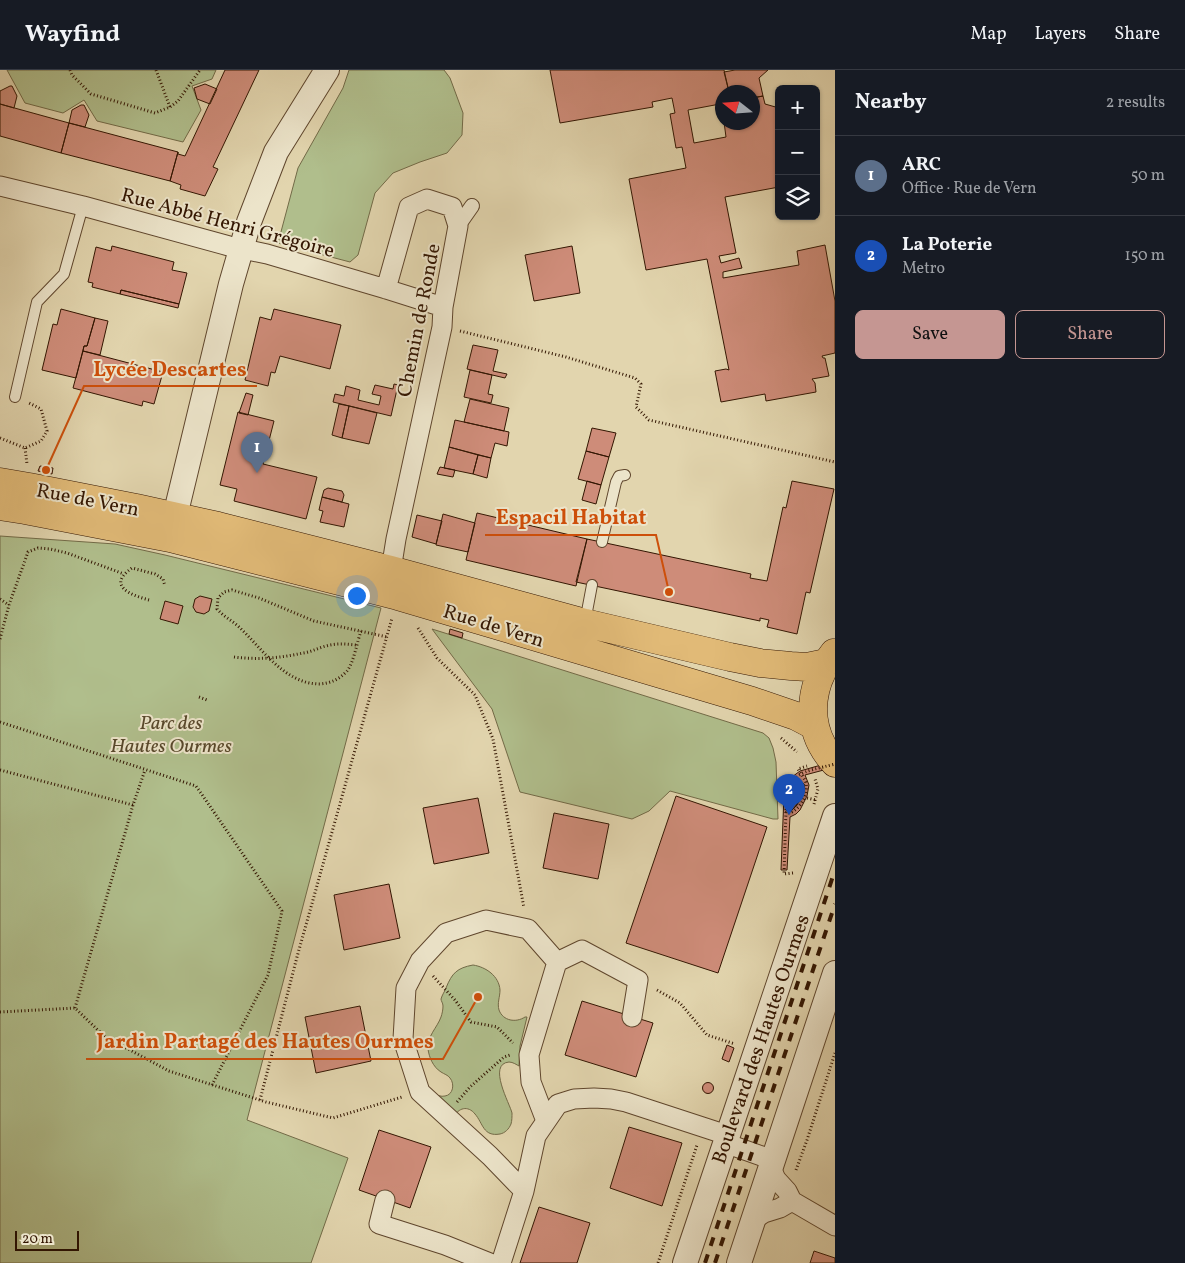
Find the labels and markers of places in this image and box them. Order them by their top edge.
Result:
callout: Lycée Descartes [84,350,257,386]
pin: 1 [241,432,273,473]
callout: Espacil Habitat [485,499,656,535]
pin: 2 [773,774,805,815]
callout: Jardin Partagé des Hautes Ourmes [86,1023,443,1059]

